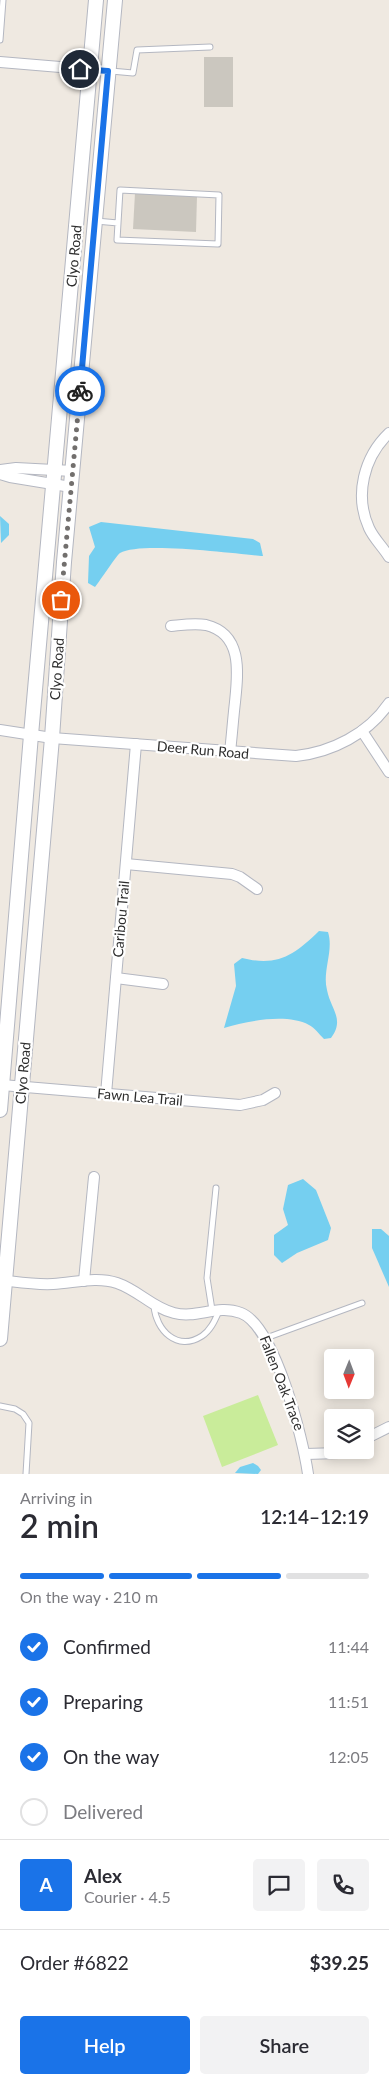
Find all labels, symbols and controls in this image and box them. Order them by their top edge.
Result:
pin [59,48,101,90]
icon: home [66,55,94,83]
street label: Clyo Road [62,224,85,288]
courier [55,366,105,416]
icon: bike [66,377,94,405]
pin [40,579,82,621]
icon: bag [47,586,75,614]
street label: Clyo Road [46,637,67,701]
street label: Deer Run Road [156,737,250,762]
street label: Caribou Trail [109,880,132,958]
street label: Clyo Road [11,1041,34,1105]
street label: Fawn Lea Trail [97,1084,184,1109]
street label: Fallen Oak Trace [257,1333,308,1433]
north arrow [324,1349,374,1399]
map controls [324,1349,374,1459]
button: layers [324,1409,374,1459]
text: Arriving in [20,1488,93,1507]
text: 12:14–12:19 [260,1505,369,1528]
text: 2 min [20,1506,99,1545]
text: On the way · 210 m [20,1587,158,1606]
icon: check [20,1633,48,1661]
text: Confirmed [63,1635,151,1658]
text: 11:44 [328,1637,369,1656]
icon: check [20,1688,48,1716]
text: Preparing [63,1690,143,1713]
text: 11:51 [328,1692,369,1711]
icon: check [20,1743,48,1771]
text: On the way [63,1745,159,1768]
text: 12:05 [328,1747,369,1766]
text: Delivered [63,1800,143,1823]
button: chat [253,1859,305,1911]
button: phone [317,1859,369,1911]
text: Alex [84,1864,122,1887]
text: A [39,1873,53,1896]
text: Courier · 4.5 [84,1887,171,1906]
text: Order #6822 [20,1951,129,1974]
text: $39.25 [309,1951,369,1974]
button: Help [20,2016,190,2074]
button: Share [200,2016,369,2074]

